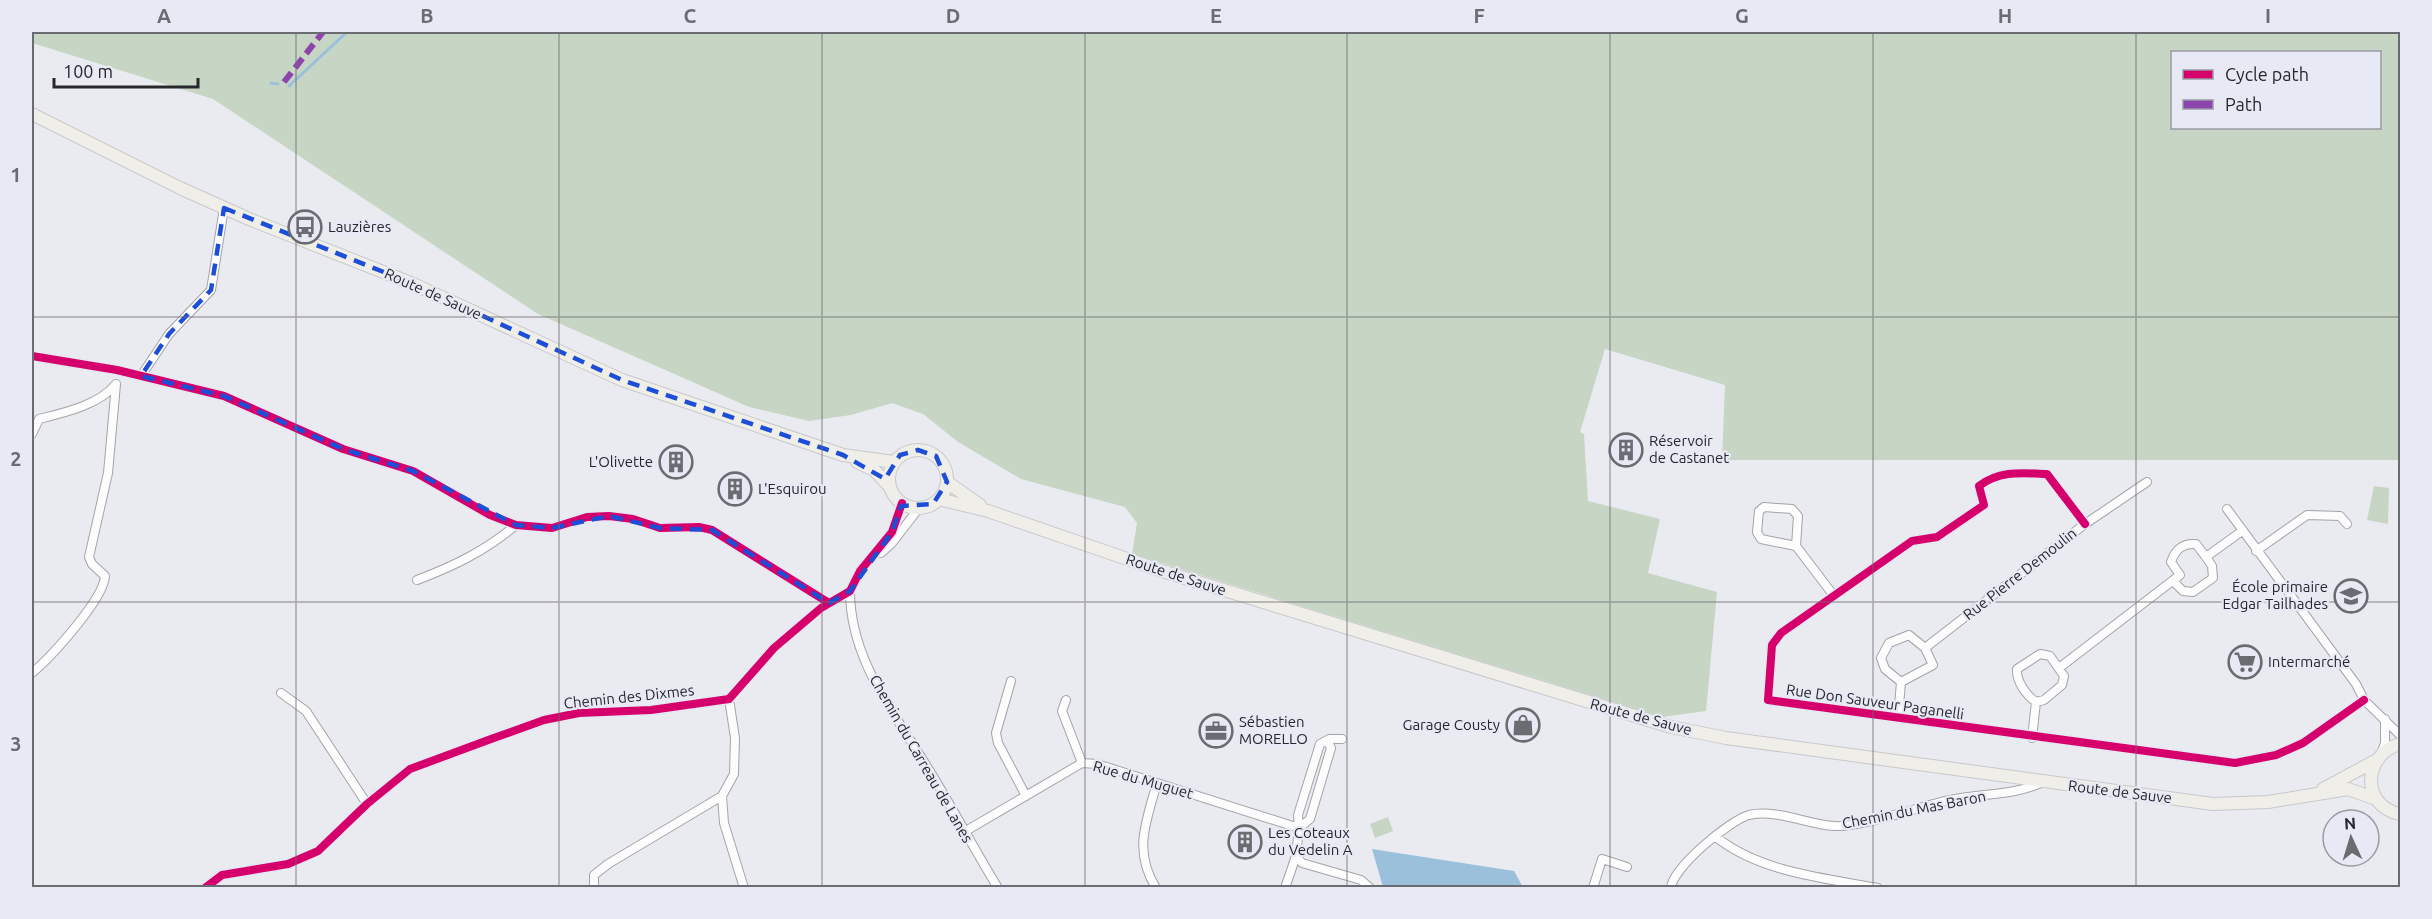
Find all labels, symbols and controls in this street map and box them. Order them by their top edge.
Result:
text: A [157,4,171,27]
text: B [420,4,434,27]
text: C [684,4,697,27]
text: D [946,4,960,27]
text: E [1210,4,1222,27]
text: F [1473,4,1485,27]
text: G [1735,4,1749,27]
text: H [1998,4,2012,27]
text: I [2265,4,2271,27]
scale bar [54,51,198,89]
legend [2171,51,2381,129]
text: 100 m [63,61,113,81]
text: Cycle path [2225,64,2309,84]
text: Path [2225,94,2262,114]
text: 1 [10,163,22,186]
bus stop icon: Lauzières [287,209,323,245]
place label: Lauzières [328,218,391,235]
street label: Route de Sauve [382,265,484,323]
building icon: Réservoir de Castanet [1608,432,1644,468]
place label: Réservoir de Castanet [1649,432,1729,466]
building icon: L'Olivette [658,444,694,480]
text: 2 [10,447,22,470]
place label: L'Olivette [589,453,653,470]
building icon: L'Esquirou [717,471,753,507]
place label: L'Esquirou [758,480,827,497]
street label: Rue Pierre Demoulin [1960,524,2080,623]
street label: Route de Sauve [1124,550,1228,599]
place label: École primaire Edgar Tailhades [2223,578,2328,612]
school or university icon: École primaire Edgar Tailhades [2333,578,2369,614]
supermarket icon: Intermarché [2227,644,2263,680]
place label: Intermarché [2268,653,2350,670]
street label: Chemin du Carreau de Lanes [866,672,977,846]
street label: Chemin des Dixmes [563,681,695,712]
street label: Rue Don Sauveur Paganelli [1785,681,1965,722]
street label: Route de Sauve [1588,695,1694,738]
shop icon: Garage Cousty [1505,707,1541,743]
office icon: Sébastien MORELLO [1198,713,1234,749]
place label: Sébastien MORELLO [1239,713,1308,747]
place label: Garage Cousty [1402,716,1500,733]
text: 3 [10,732,22,755]
street label: Rue du Muguet [1091,757,1195,802]
street label: Route de Sauve [2067,777,2173,806]
street label: Chemin du Mas Baron [1840,787,1987,832]
north arrow [2321,808,2381,868]
text: N [2343,814,2357,832]
building icon: Les Coteaux du Vedelin A [1227,824,1263,860]
place label: Les Coteaux du Vedelin A [1268,824,1353,858]

